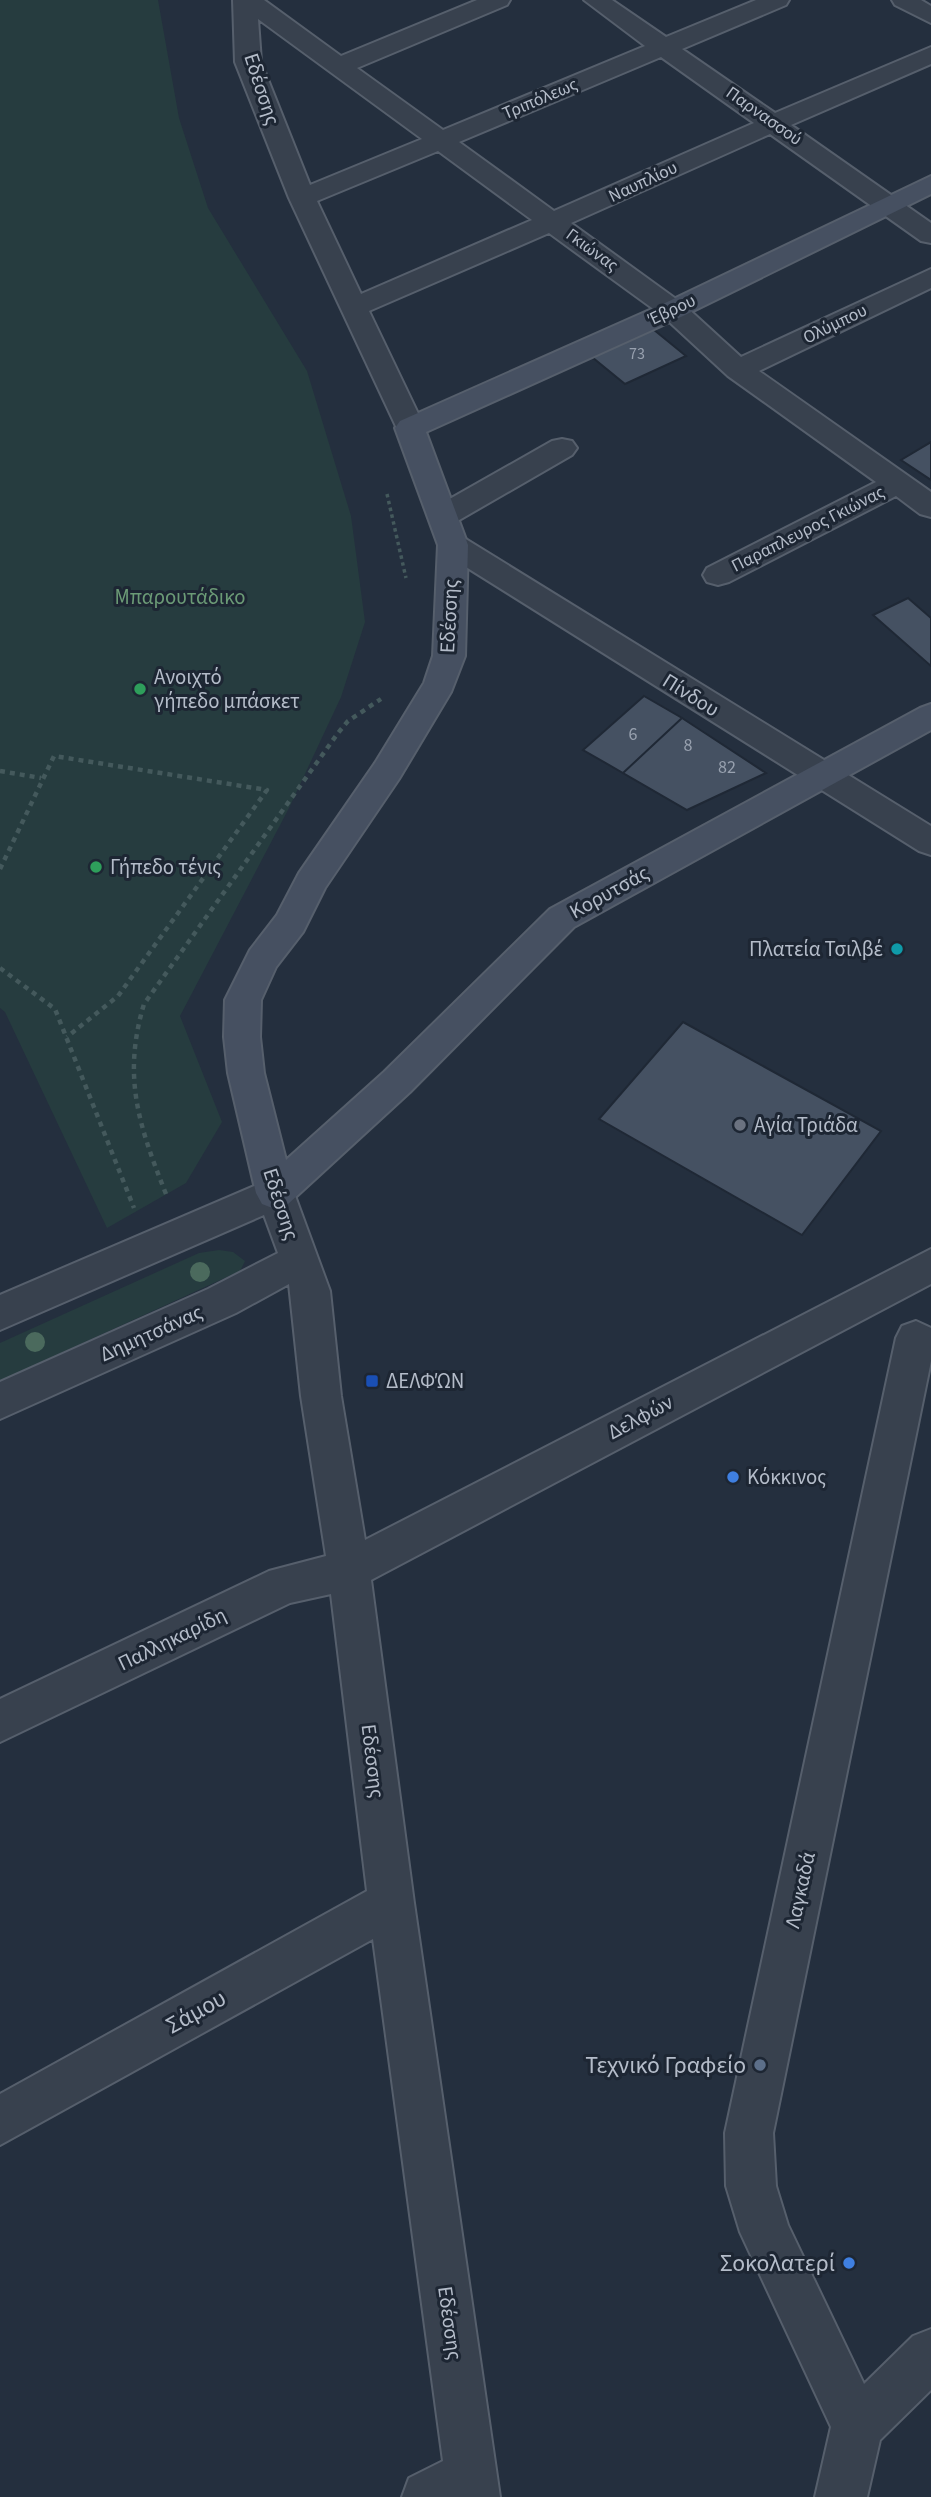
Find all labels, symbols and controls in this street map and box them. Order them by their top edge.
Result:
street label: Εδέσσης [236,49,288,129]
street label: Τριπόλεως [499,72,582,126]
street label: Παρνασσού [721,81,807,151]
street label: Ναυπλίου [604,155,682,209]
street label: Γκιώνας [561,222,624,278]
street label: Έβρου [643,288,700,332]
street label: Ολύμπου [799,298,871,350]
house number: 73 [629,343,645,365]
street label: Παραπλευρος Γκιώνας [727,479,889,578]
street label: Εδέσσης [432,578,466,654]
park label: Μπαρουτάδικο [114,582,246,612]
place label: Ανοιχτό γήπεδο μπάσκετ [154,662,300,716]
street label: Πίνδου [657,666,725,724]
marker: Ανοιχτό γήπεδο μπάσκετ [132,681,148,697]
house number: 6 [629,722,638,747]
house number: 8 [684,733,693,758]
house number: 82 [718,755,736,780]
place label: Γήπεδο τένις [110,852,221,882]
street label: Κορυτσάς [564,858,654,926]
marker: Γήπεδο τένις [88,859,104,875]
place label: Πλατεία Τσιλβέ [749,934,883,964]
marker: Πλατεία Τσιλβέ [889,941,905,957]
place label: Αγία Τριάδα [754,1110,858,1140]
marker: Αγία Τριάδα [732,1117,748,1133]
street label: Εδέσσης [255,1164,307,1244]
street label: Δημητσάνας [95,1297,207,1369]
place label: ΔΕΛΦΏΝ [386,1366,464,1396]
marker: ΔΕΛΦΏΝ [364,1373,380,1389]
street label: Δελφών [602,1387,678,1447]
place label: Κόκκινος [747,1462,826,1492]
marker: Κόκκινος [725,1469,741,1485]
street label: Παλληκαρίδη [113,1600,231,1678]
street label: Εδέσσης [354,1722,392,1800]
street label: Λαγκαδά [777,1849,823,1931]
street label: Σάμου [159,1981,233,2043]
place label: Τεχνικό Γραφείο [585,2048,746,2083]
marker: Τεχνικό Γραφείο [752,2057,768,2073]
place label: Σοκολατερί [720,2246,835,2281]
marker: Σοκολατερί [841,2255,857,2271]
street label: Εδέσσης [430,2284,470,2362]

